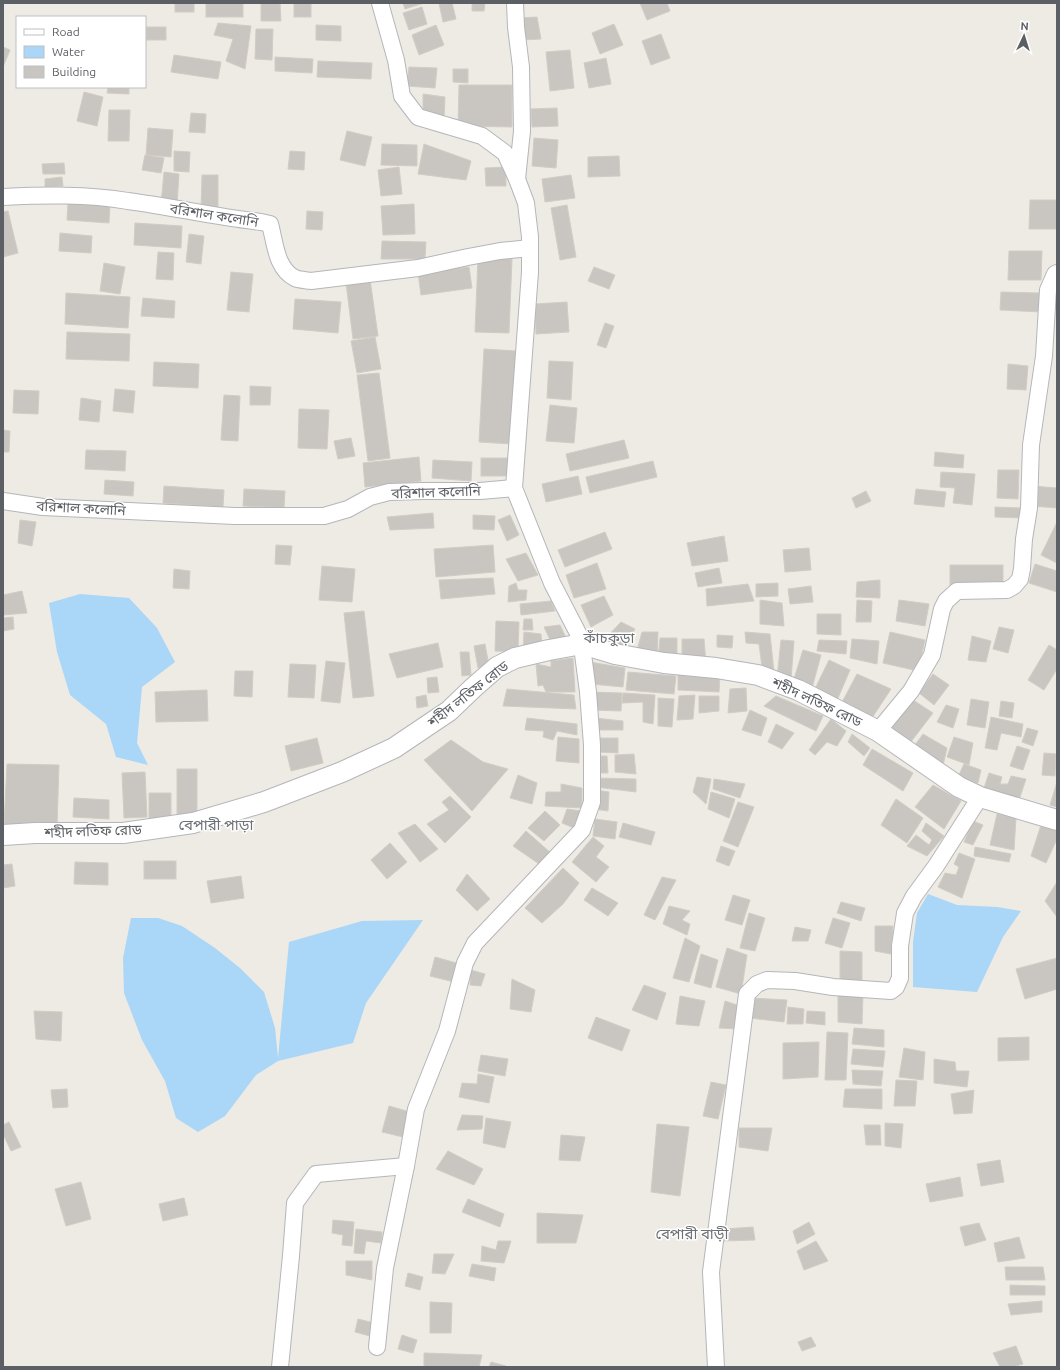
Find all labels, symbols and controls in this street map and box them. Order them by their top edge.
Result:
legend [16,16,146,88]
north arrow [1004,16,1044,56]
text: N [1020,20,1029,32]
text: Road [52,25,80,38]
text: Water [52,45,85,58]
text: Building [52,65,96,78]
street label: বরিশাল কলোনি [168,200,260,230]
street label: বরিশাল কলোনি [390,482,482,502]
street label: বরিশাল কলোনি [35,498,127,518]
district label: কাঁচকুড়া [583,629,635,647]
street label: শহীদ লতিফ রোড [424,657,512,731]
street label: শহীদ লতিফ রোড [769,674,865,730]
district label: বেপারী পাড়া [179,816,254,833]
street label: শহীদ লতিফ রোড [43,821,143,841]
district label: বেপারী বাড়ী [655,1225,730,1242]

